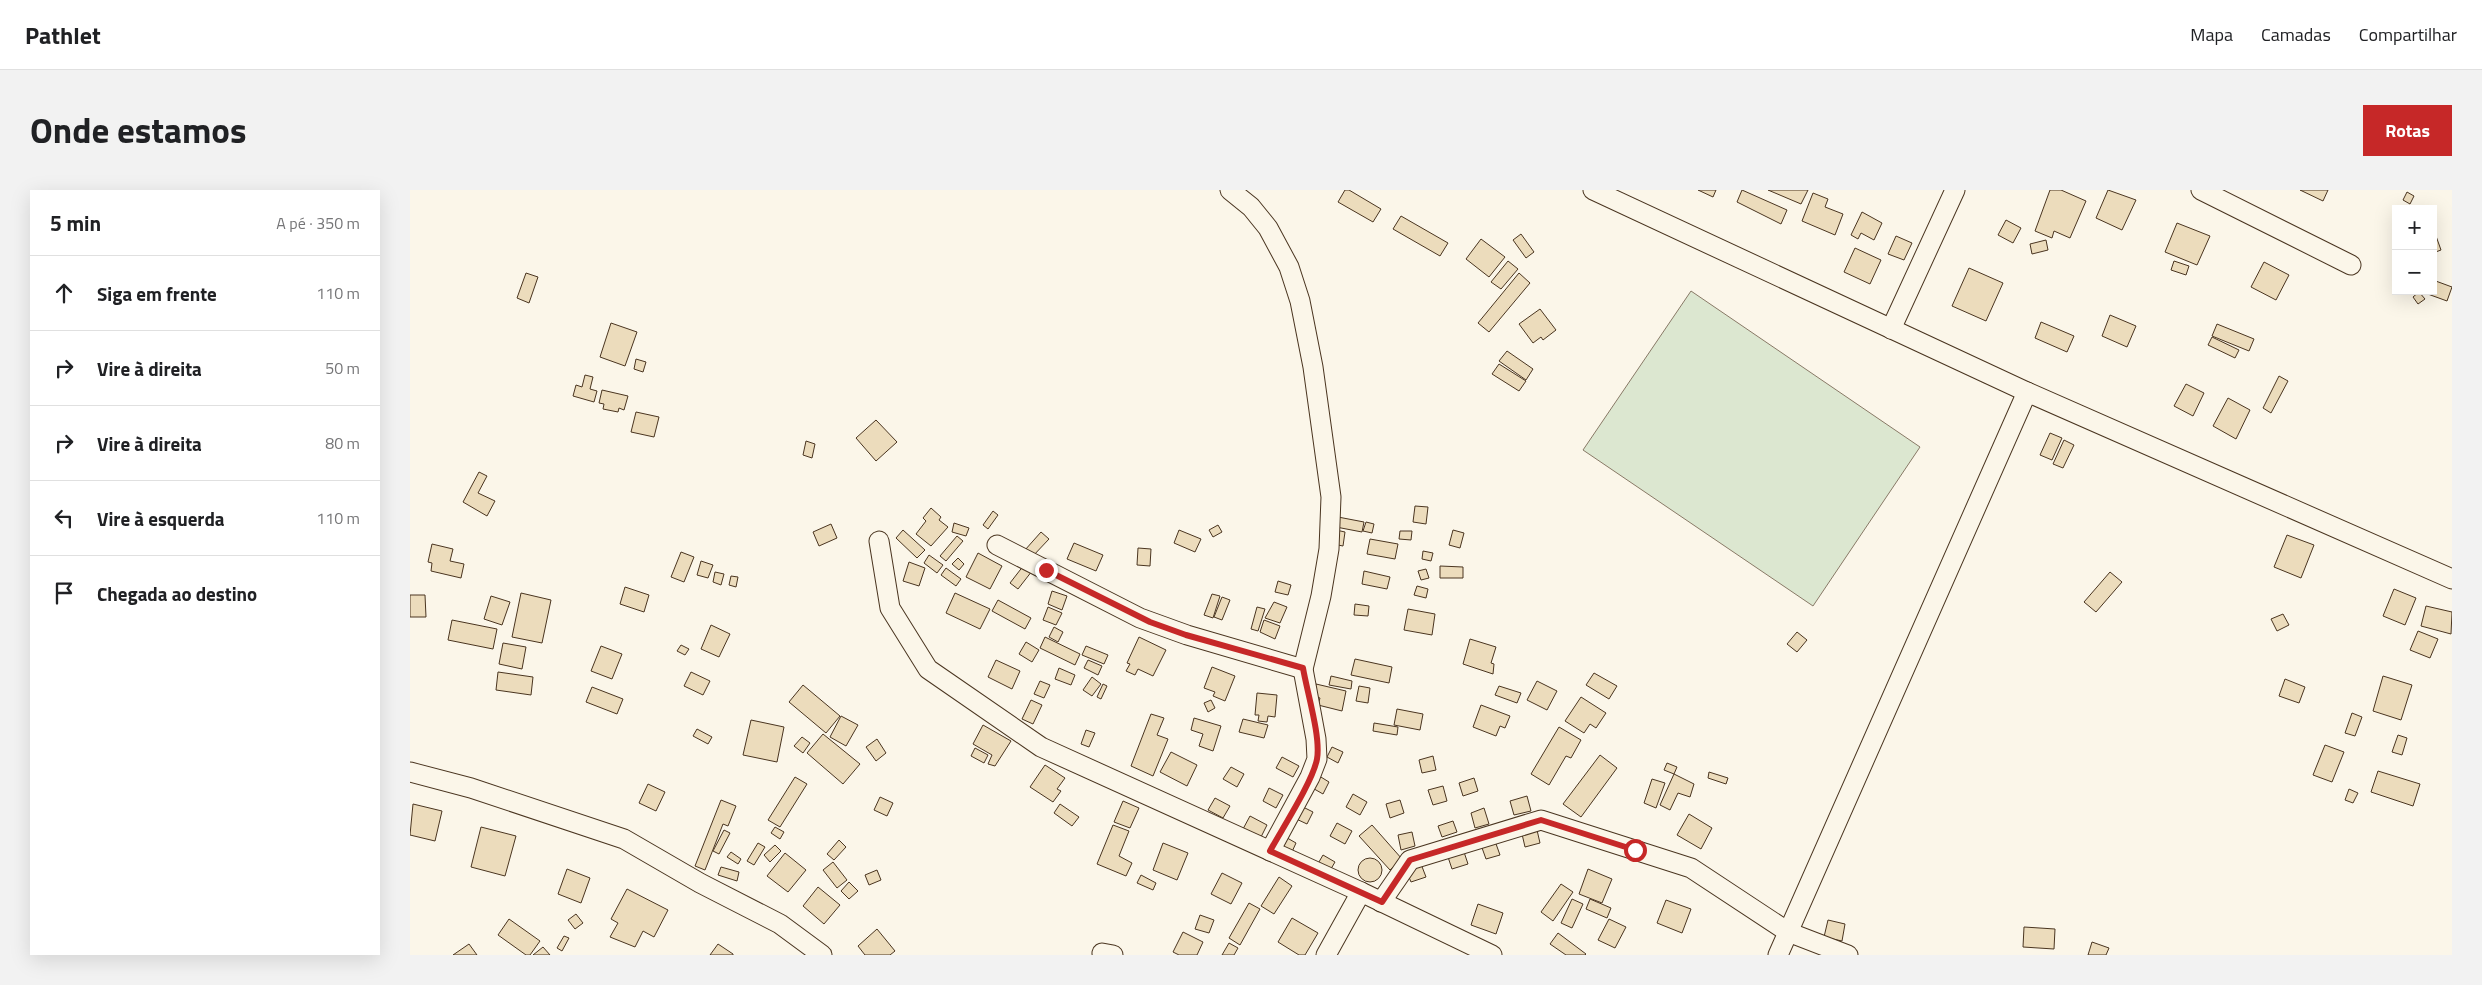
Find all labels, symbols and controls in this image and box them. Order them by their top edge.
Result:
text: Pathlet [25,17,101,53]
text: Mapa [2190,21,2233,48]
text: Camadas [2261,21,2331,48]
text: Compartilhar [2359,21,2457,48]
text: Onde estamos [30,103,246,157]
button: Rotas [2363,105,2452,156]
map controls [2392,205,2437,295]
button: + [2392,205,2437,250]
text: 5 min [50,207,101,239]
text: A pé · 350 m [276,211,360,235]
button: − [2392,250,2437,295]
icon: ahead [50,279,78,307]
text: Siga em frente [97,279,217,308]
text: 110 m [316,281,360,305]
icon: right [50,354,78,382]
text: Vire à direita [97,354,202,383]
text: 50 m [325,356,360,380]
icon: right [50,429,78,457]
text: Vire à direita [97,429,202,458]
text: 80 m [325,431,360,455]
icon: left [50,504,78,532]
text: Vire à esquerda [97,504,225,533]
text: 110 m [316,506,360,530]
route end [1035,559,1058,582]
icon: arrive [50,579,78,607]
text: Chegada ao destino [97,579,257,608]
route start [1624,839,1647,862]

